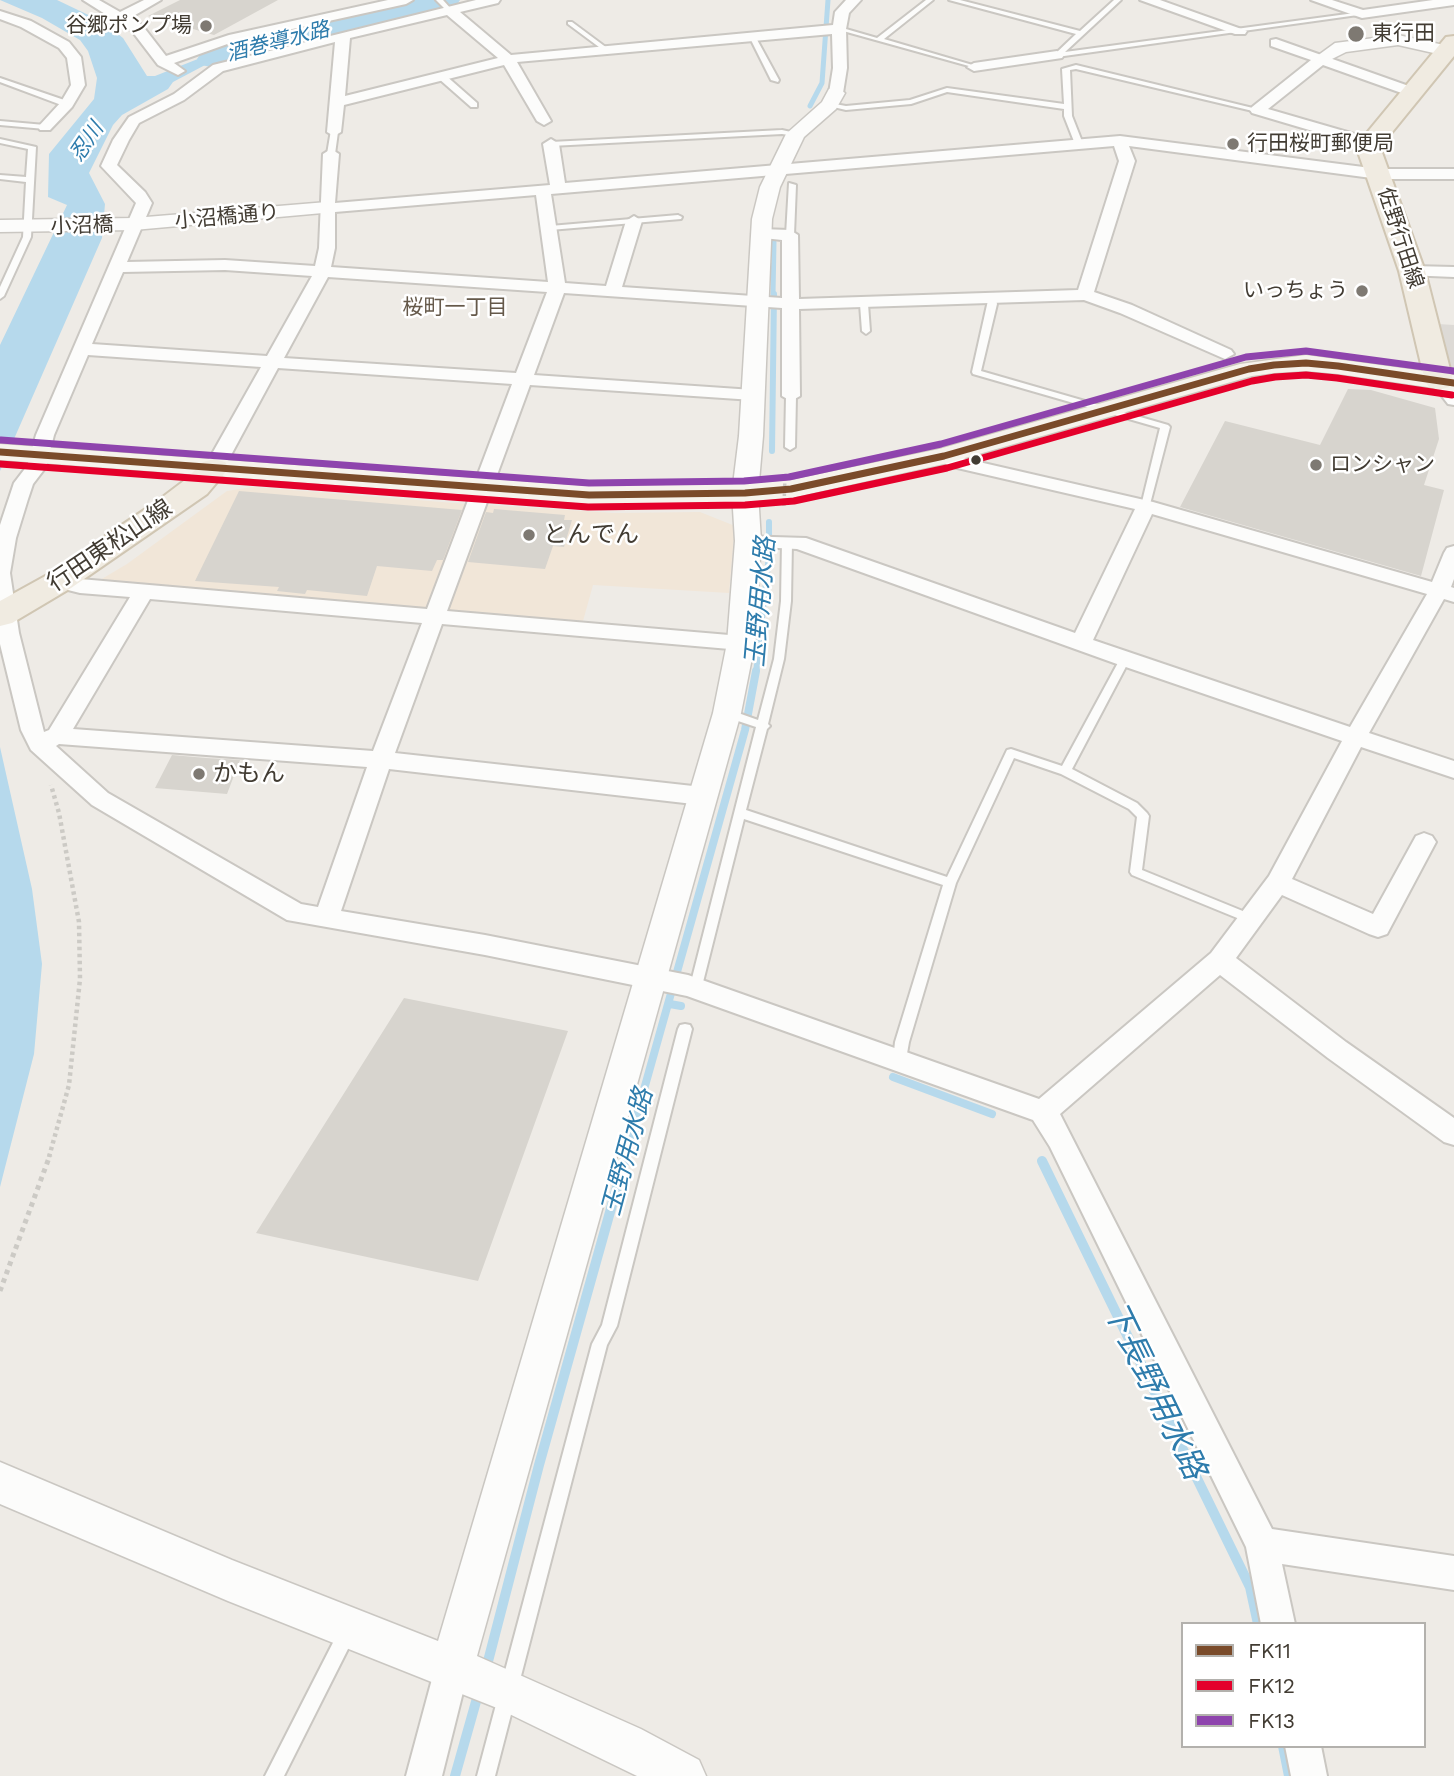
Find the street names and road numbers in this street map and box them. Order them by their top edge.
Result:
street label: 佐野行田線 [1372,184,1428,292]
street label: 小沼橋通り [174,200,280,234]
street label: 小沼橋 [50,212,114,240]
street label: 行田東松山線 [42,494,178,598]

